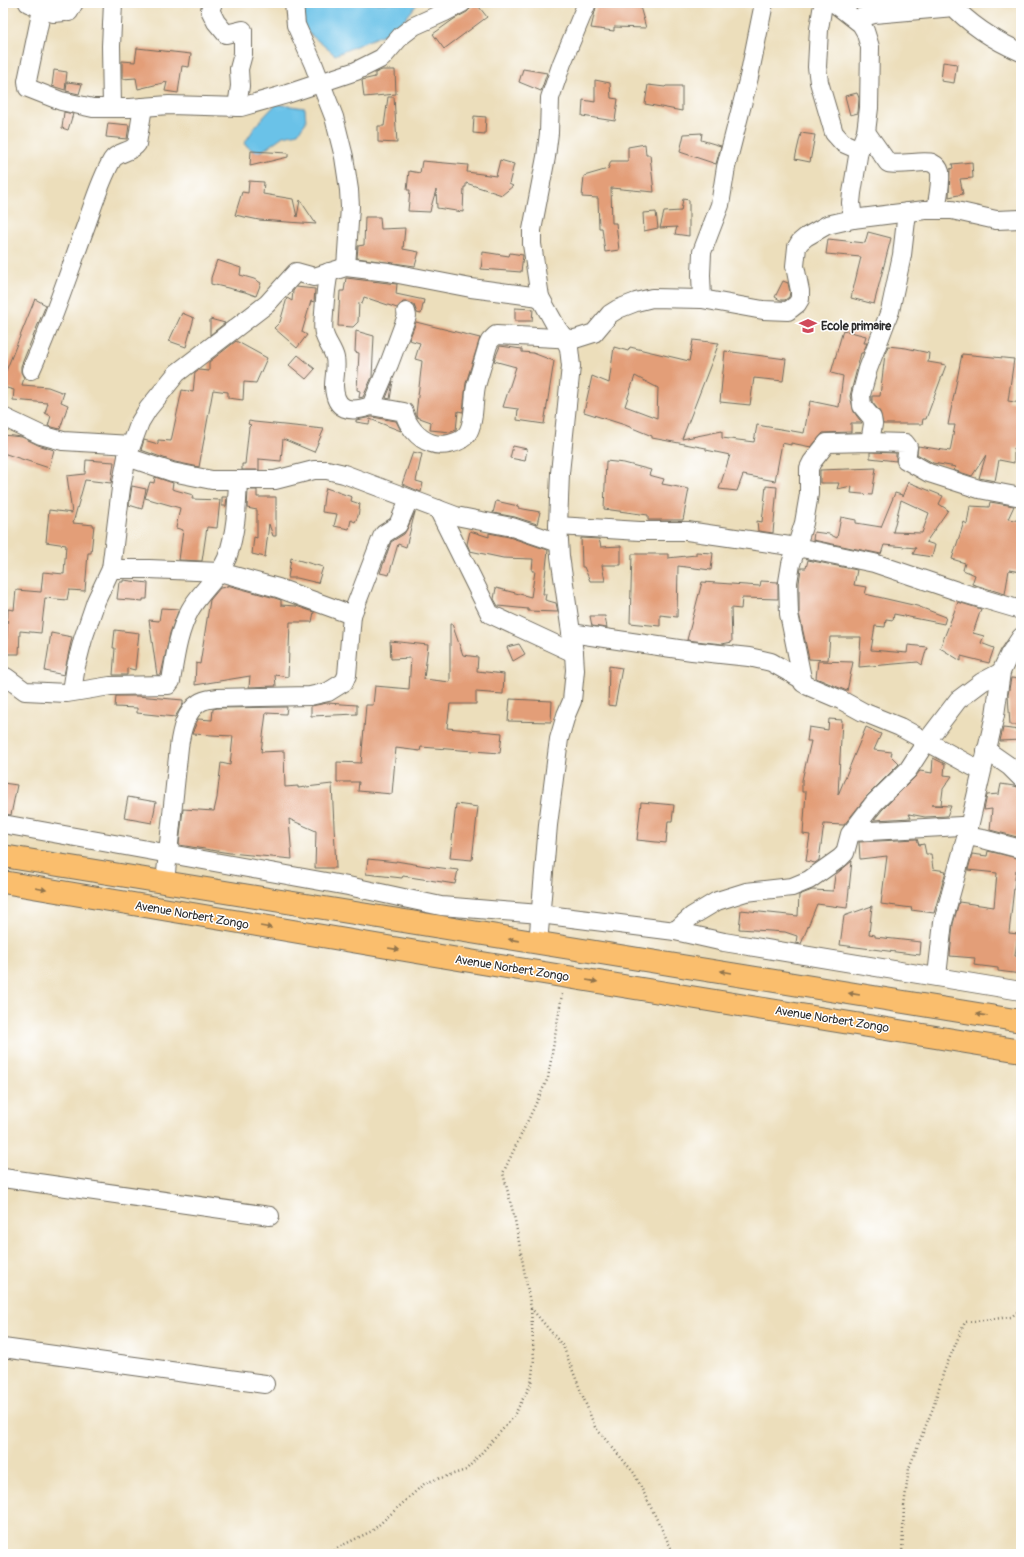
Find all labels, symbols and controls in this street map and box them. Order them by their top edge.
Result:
school or university icon: Ecole primaire [798,316,818,336]
place label: Ecole primaire [821,319,892,334]
one-way arrow [35,886,48,892]
street label: Avenue Norbert Zongo [134,898,250,933]
one-way arrow [260,924,272,930]
one-way arrow [508,937,521,943]
one-way arrow [388,946,401,952]
street label: Avenue Norbert Zongo [454,952,571,985]
one-way arrow [720,969,732,975]
one-way arrow [586,978,598,984]
one-way arrow [848,991,860,997]
street label: Avenue Norbert Zongo [774,1003,891,1036]
one-way arrow [976,1012,989,1018]

